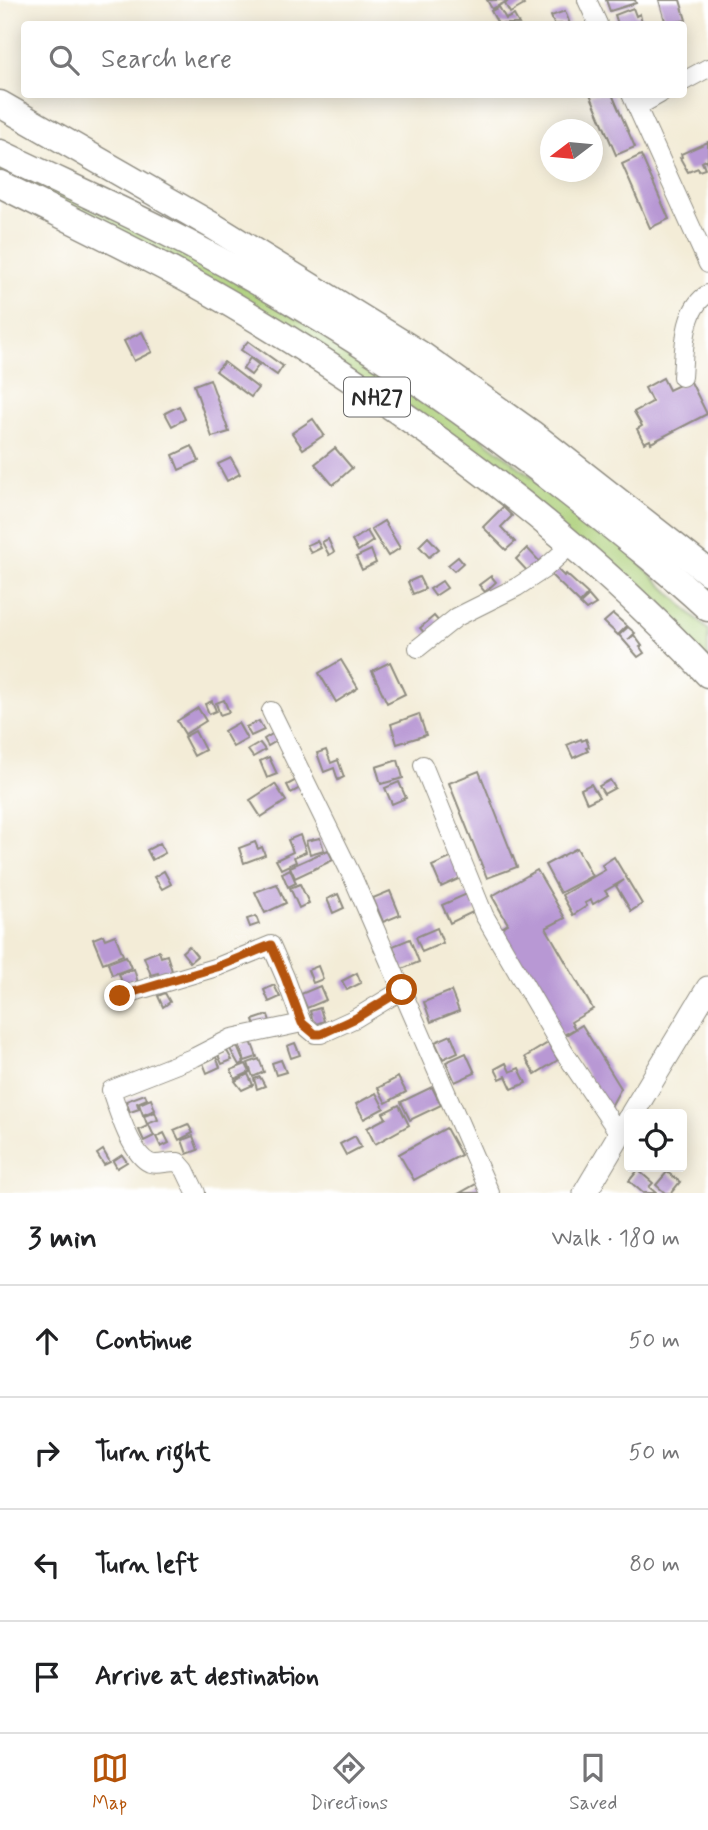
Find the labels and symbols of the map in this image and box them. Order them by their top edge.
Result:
north arrow [540,119,603,182]
road number: NH27 [344,378,410,416]
route start [386,974,417,1005]
route end [104,980,135,1011]

